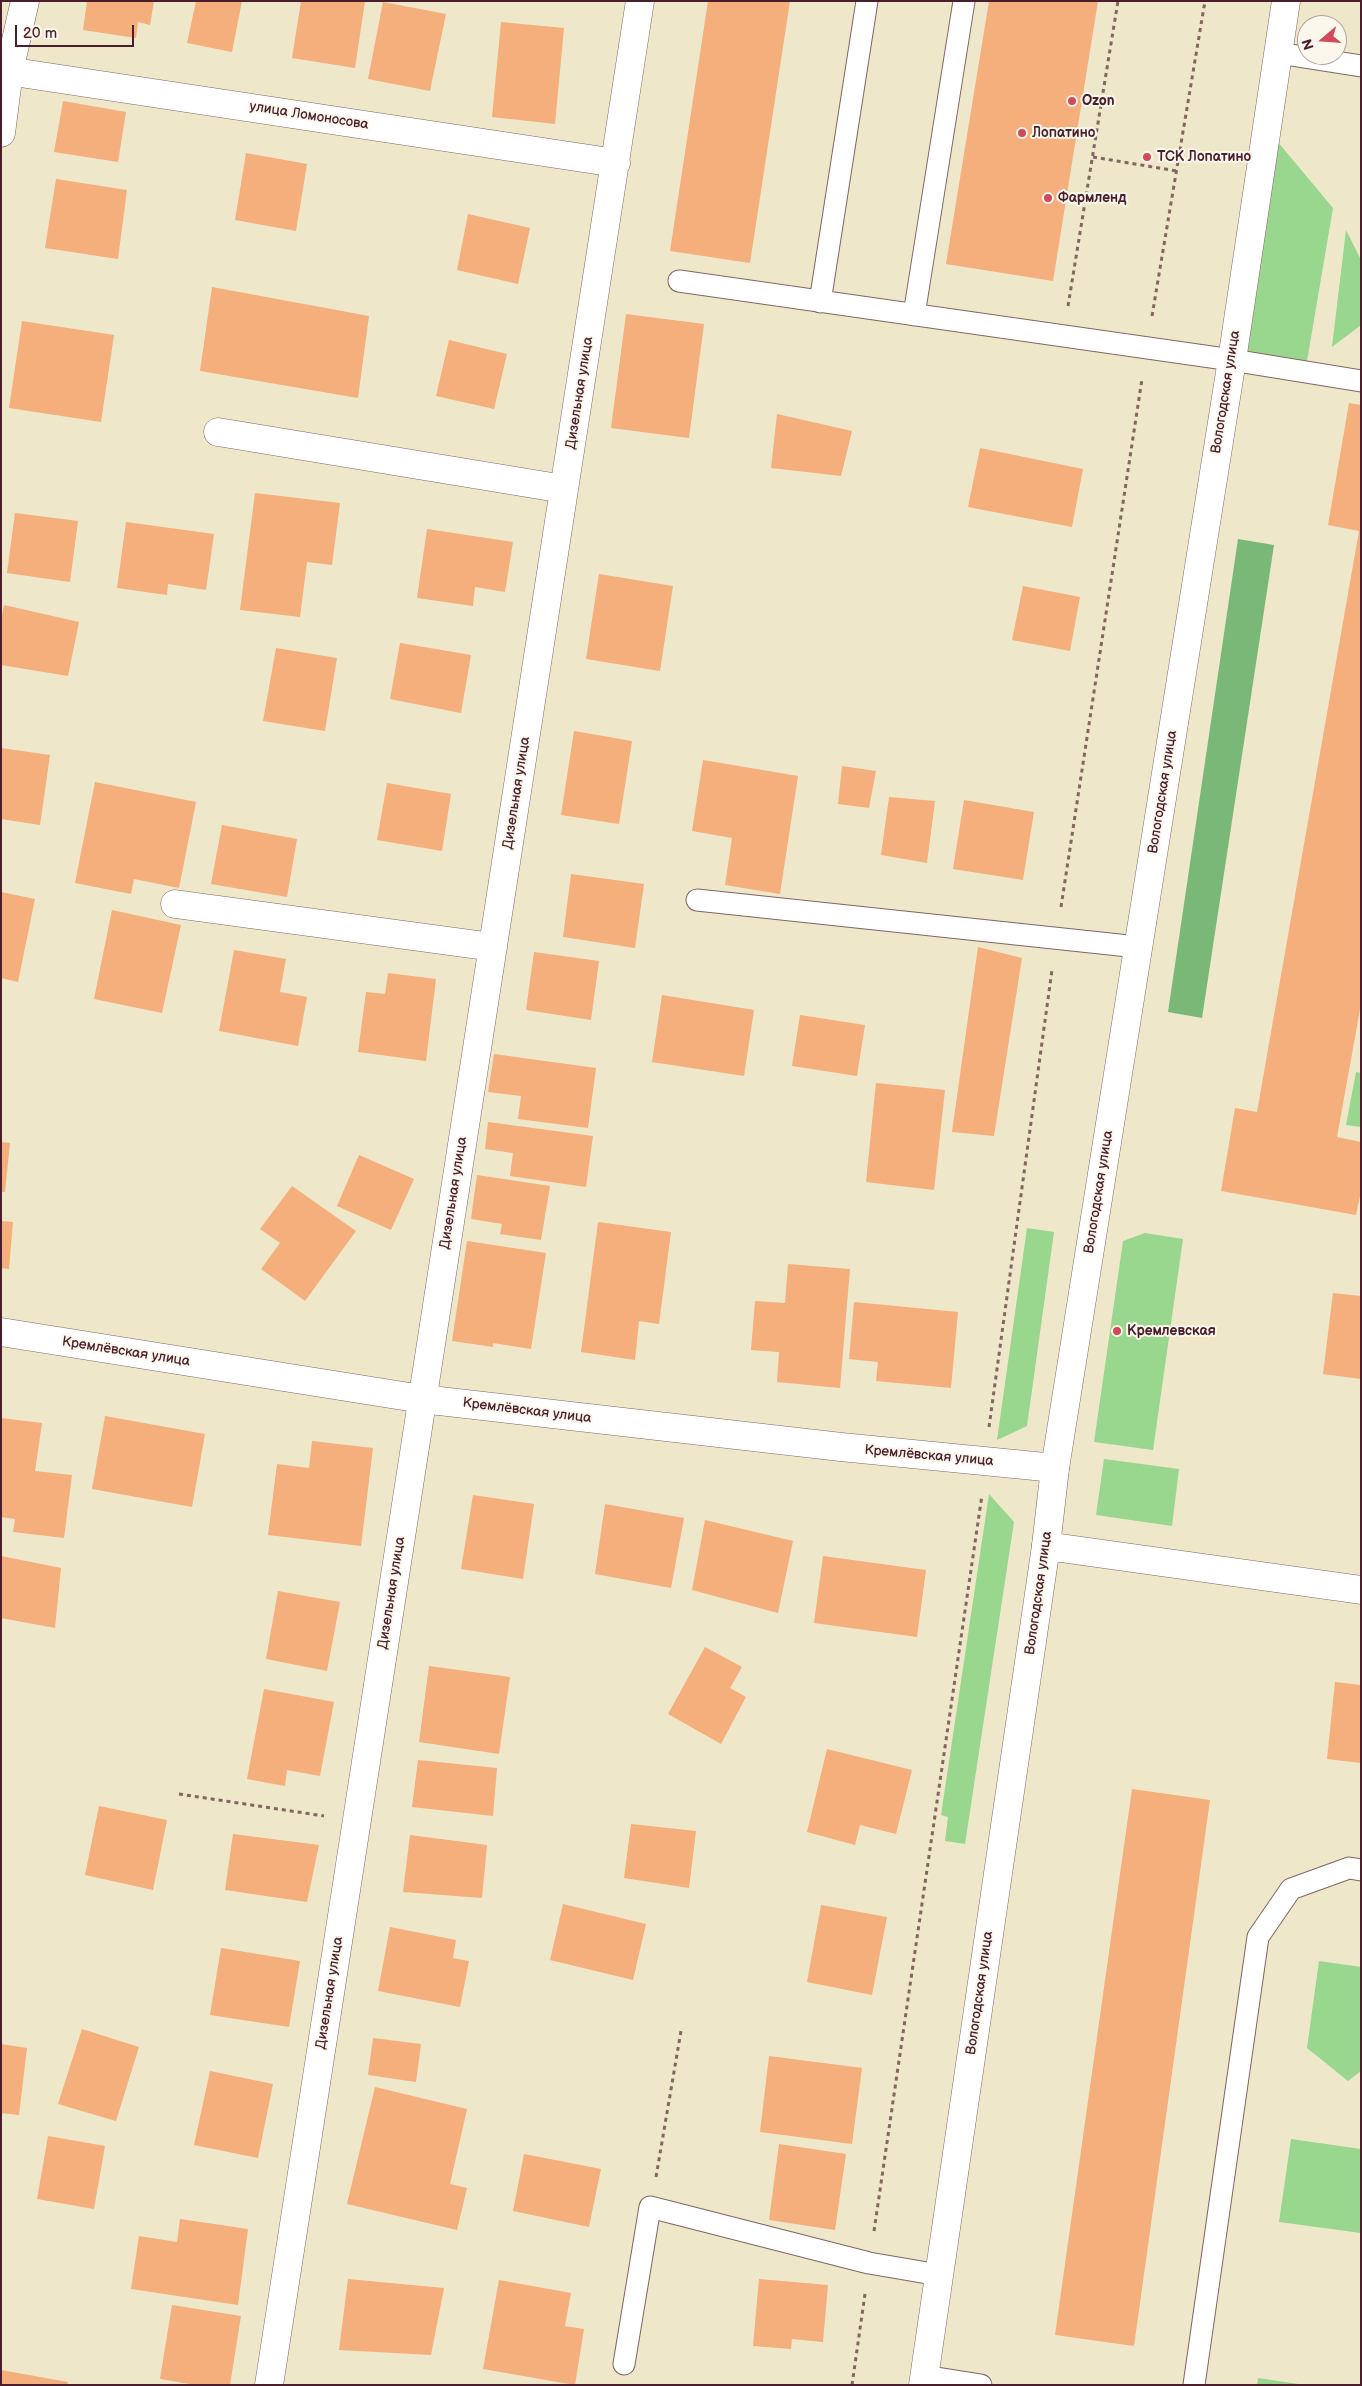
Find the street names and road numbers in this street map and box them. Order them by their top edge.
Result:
street label: улица Ломоносова [248,98,370,134]
street label: Вологодская улица [1208,329,1244,455]
street label: Дизельная улица [563,336,597,450]
street label: Вологодская улица [1145,729,1181,855]
street label: Дизельная улица [500,736,534,850]
street label: Вологодская улица [1081,1129,1117,1255]
street label: Дизельная улица [437,1136,471,1250]
street label: Кремлёвская улица [61,1334,191,1370]
street label: Кремлёвская улица [462,1395,592,1427]
street label: Кремлёвская улица [864,1442,994,1470]
street label: Вологодская улица [1022,1530,1056,1656]
street label: Дизельная улица [375,1536,409,1650]
street label: Вологодская улица [963,1930,997,2056]
street label: Дизельная улица [313,1936,347,2050]

